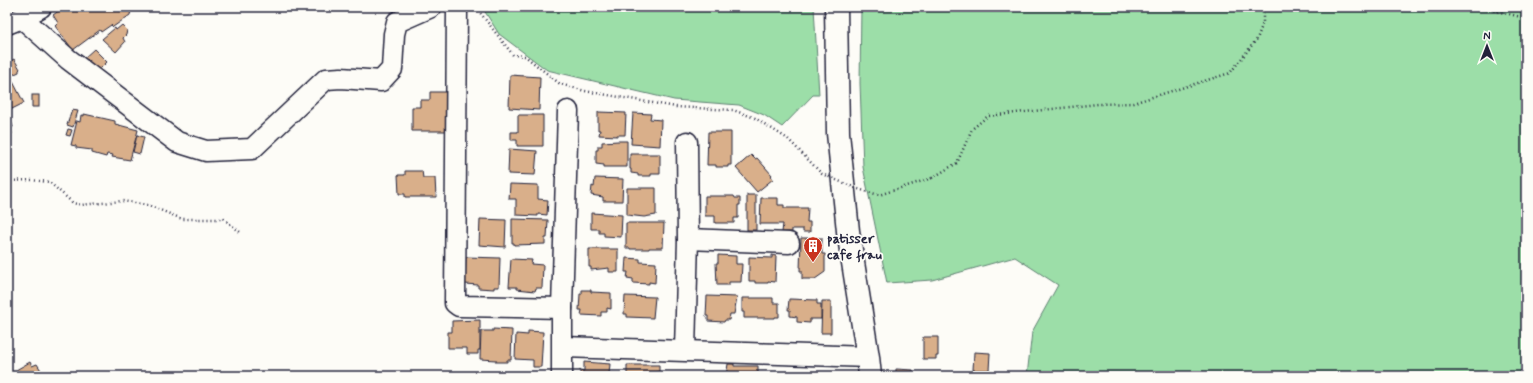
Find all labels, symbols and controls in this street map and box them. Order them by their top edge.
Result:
north arrow [1467,26,1507,66]
text: N [1483,30,1491,44]
place label: patisser cafe frau [827,230,882,264]
building icon: patisser cafe frau [802,235,824,263]

